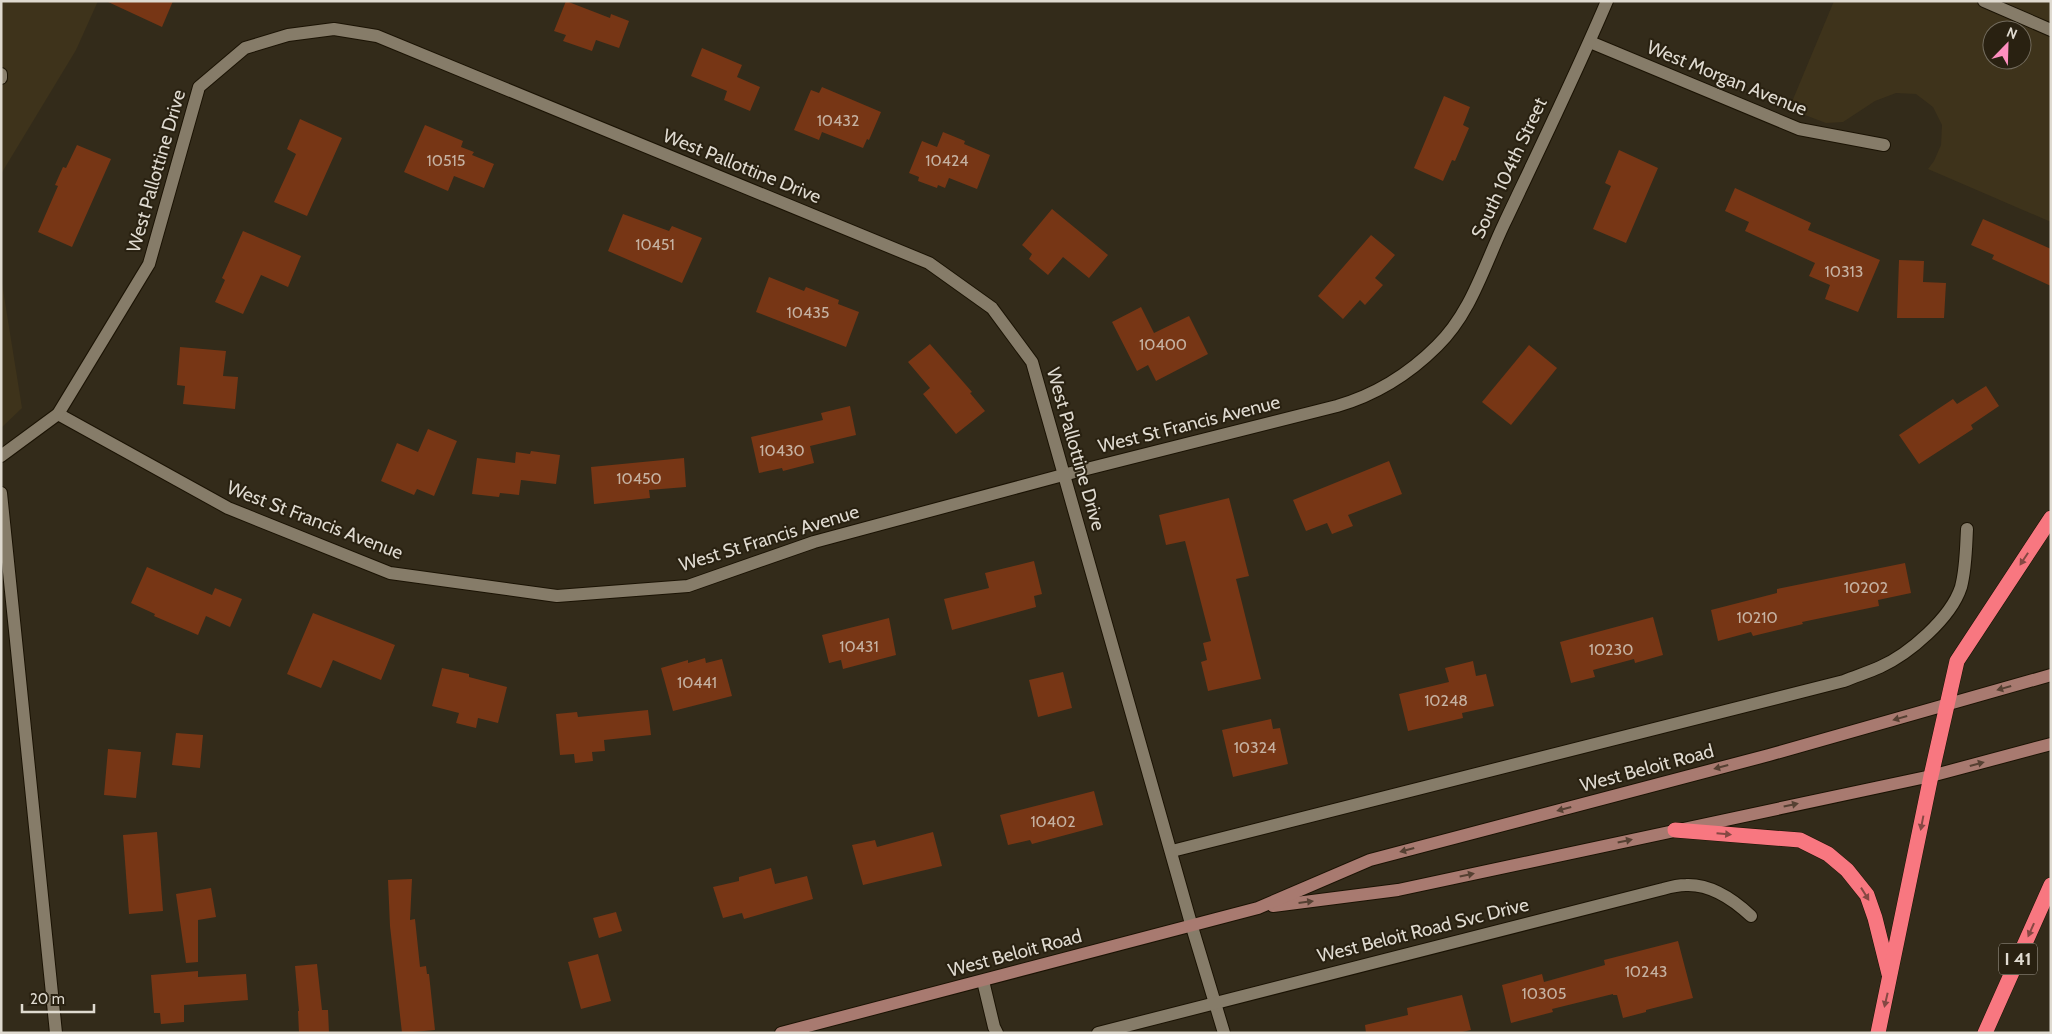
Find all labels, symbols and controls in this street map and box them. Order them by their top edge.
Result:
north arrow [1982,20,2032,70]
text: N [2004,23,2020,43]
street label: West Morgan Avenue [1644,35,1811,121]
street label: West Pallottine Drive [122,87,190,255]
street label: South 104th Street [1466,93,1552,242]
house number: 10432 [817,111,859,130]
street label: West Pallottine Drive [660,124,825,208]
house number: 10515 [427,151,465,170]
house number: 10424 [925,151,969,170]
house number: 10451 [635,235,675,254]
house number: 10313 [1825,262,1863,281]
house number: 10435 [787,303,829,322]
house number: 10400 [1139,335,1187,354]
street label: West Pallottine Drive [1042,365,1110,533]
street label: West St Francis Avenue [1096,390,1283,458]
house number: 10430 [759,441,805,460]
house number: 10450 [616,469,662,488]
street label: West St Francis Avenue [224,476,407,564]
street label: West St Francis Avenue [676,500,862,576]
one-way arrow [2019,552,2029,566]
house number: 10202 [1844,578,1888,597]
house number: 10210 [1736,608,1778,627]
house number: 10431 [839,637,879,656]
house number: 10230 [1589,640,1633,659]
house number: 10441 [677,673,717,692]
one-way arrow [1996,685,2011,693]
house number: 10248 [1424,691,1468,710]
one-way arrow [1892,714,1907,722]
house number: 10324 [1234,738,1276,757]
street label: West Beloit Road [1578,739,1716,797]
one-way arrow [1969,760,1984,768]
one-way arrow [1714,764,1729,772]
one-way arrow [1784,801,1799,809]
one-way arrow [1557,805,1572,813]
house number: 10402 [1030,812,1076,831]
one-way arrow [1917,816,1925,832]
one-way arrow [1716,830,1732,838]
one-way arrow [1618,837,1633,845]
one-way arrow [1400,847,1415,855]
one-way arrow [1459,871,1474,879]
one-way arrow [1860,887,1869,900]
street label: West Beloit Road Svc Drive [1315,893,1531,967]
one-way arrow [1299,898,1315,906]
one-way arrow [2026,923,2034,937]
street label: West Beloit Road [946,924,1084,982]
road number: I 41 [1999,944,2037,974]
house number: 10243 [1625,962,1667,981]
scale bar [22,982,95,1014]
house number: 10305 [1522,984,1566,1003]
text: 20 m [30,990,65,1008]
one-way arrow [1881,992,1889,1008]

